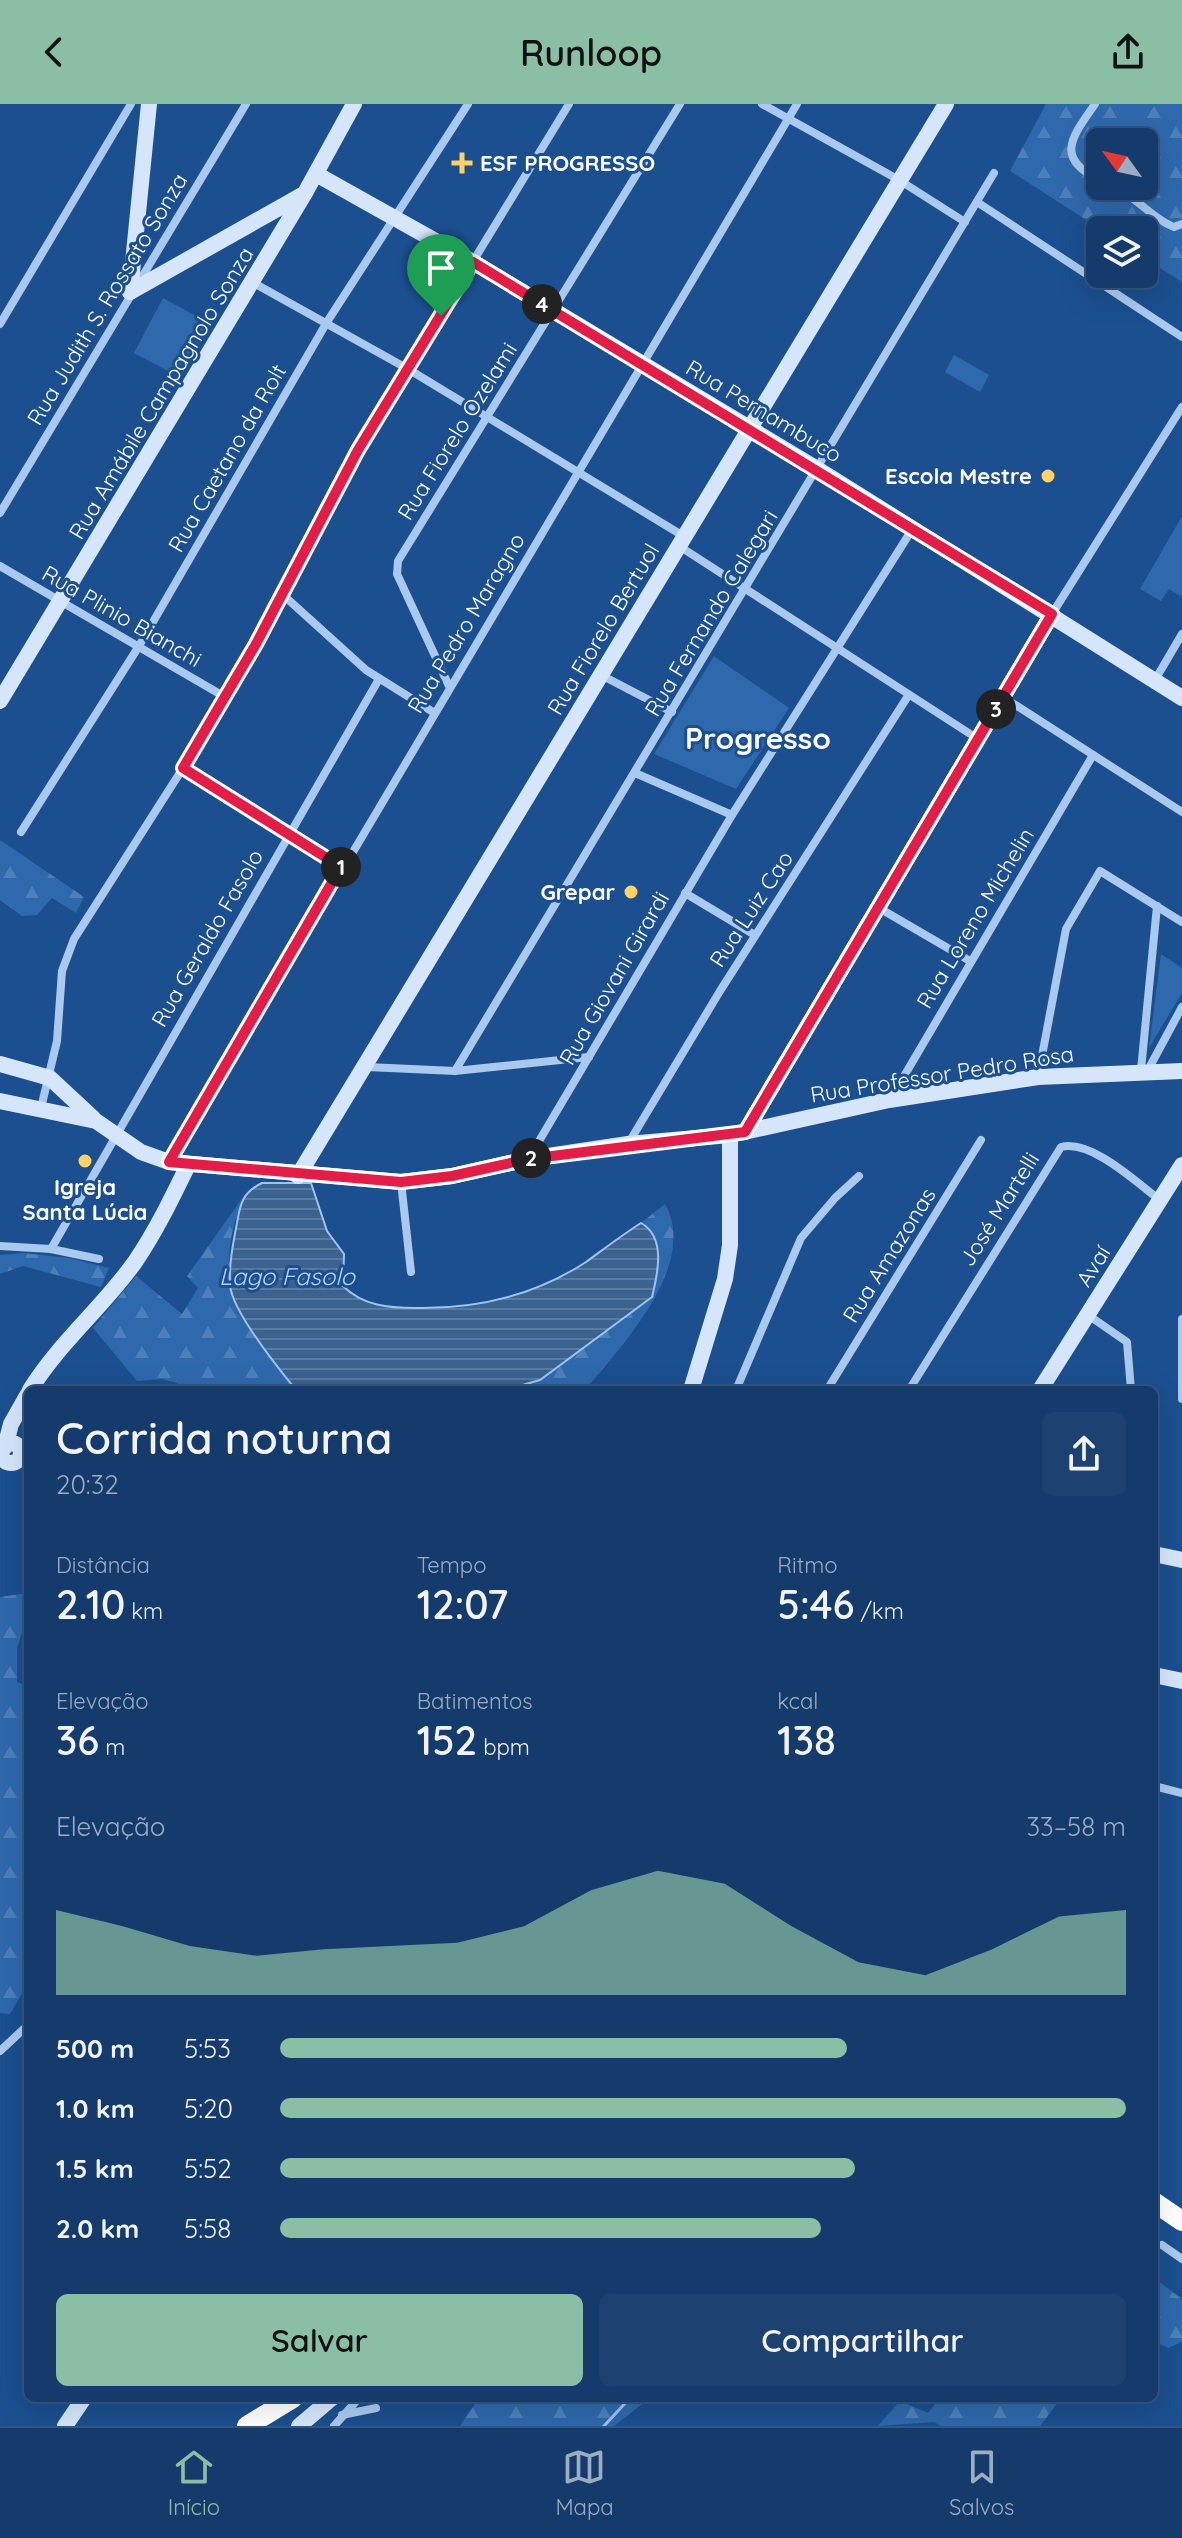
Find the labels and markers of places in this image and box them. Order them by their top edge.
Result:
place label: ESF PROGRESSO [480,149,655,177]
marker: ESF PROGRESSO [451,152,473,174]
pin [407,234,475,316]
pin: 4 [522,284,562,324]
place label: Escola Mestre [885,462,1032,490]
marker: Escola Mestre [1039,467,1057,485]
pin: 3 [976,689,1016,729]
pin: 1 [321,847,361,887]
place label: Grepar [540,878,615,906]
marker: Grepar [622,883,640,901]
pin: 2 [511,1138,551,1178]
marker: Igreja Santa Lúcia [76,1152,94,1170]
place label: Igreja Santa Lúcia [23,1173,147,1226]

